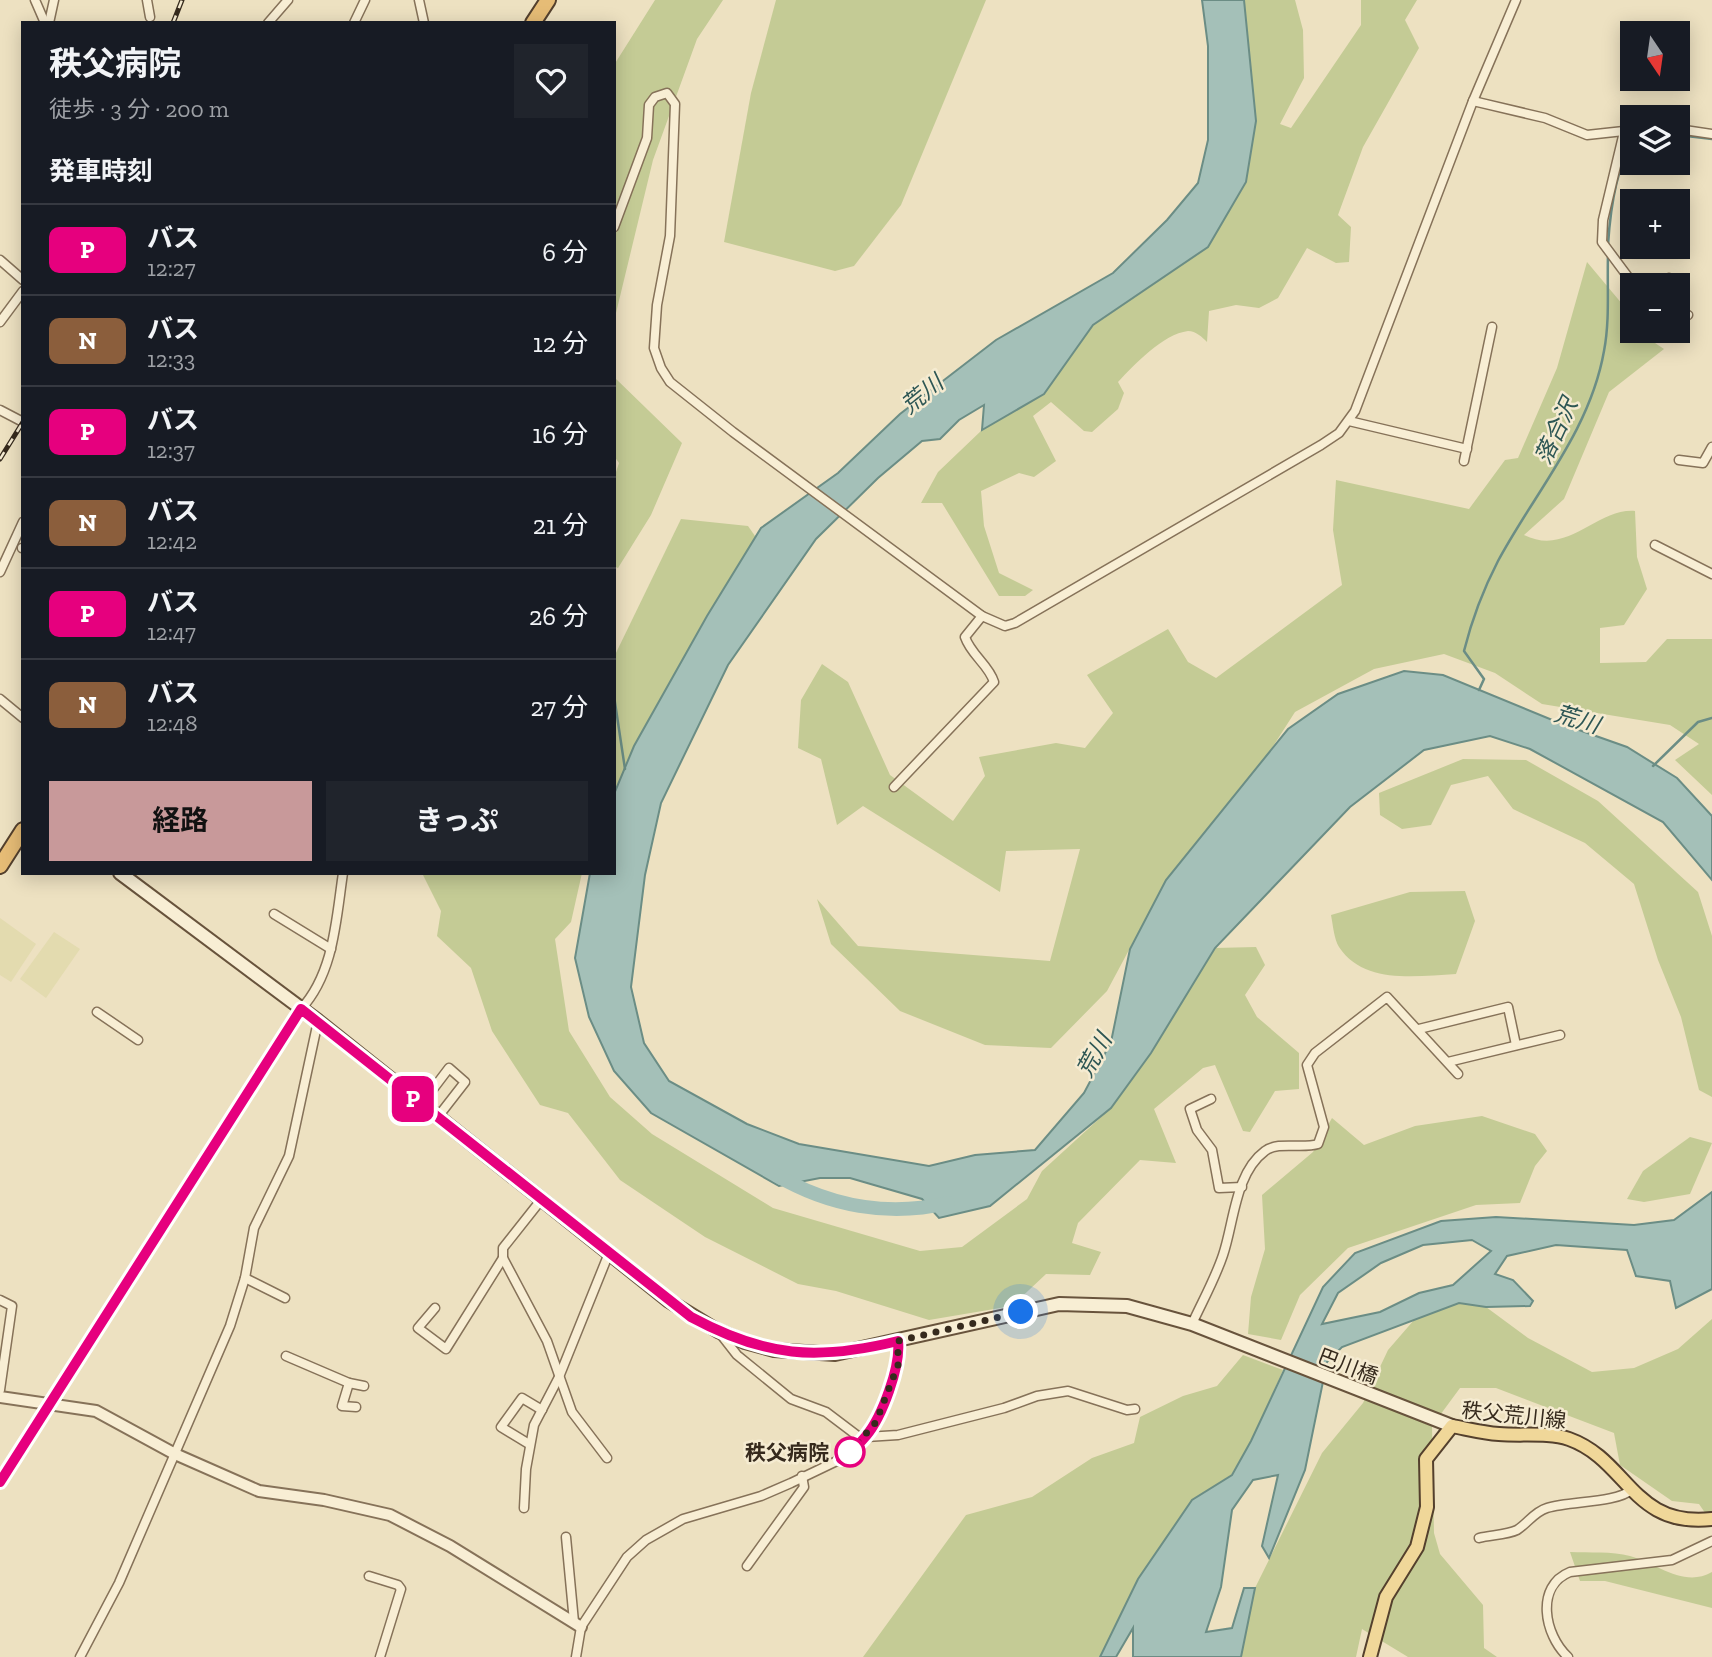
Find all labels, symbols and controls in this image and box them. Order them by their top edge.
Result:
north arrow [1620,21,1690,91]
map controls [1620,21,1690,343]
text: 秩父病院 [49,44,181,83]
button: heart [514,44,588,118]
text: 徒歩 · 3 分 · 200 m [49,95,229,123]
button: layers [1620,105,1690,175]
text: 発車時刻 [49,155,153,187]
button: + [1620,189,1690,259]
text: バス [147,222,199,254]
text: P [80,235,95,264]
text: 6 分 [542,236,588,268]
text: 12:27 [147,254,196,282]
button: − [1620,273,1690,343]
text: バス [147,313,199,345]
text: N [78,326,97,355]
text: 12 分 [533,327,588,359]
text: 12:33 [147,345,195,373]
water label: 荒川 [895,367,951,419]
water label: 落合沢 [1529,391,1585,468]
text: バス [147,404,199,436]
text: P [80,417,95,446]
text: 16 分 [532,418,588,450]
text: 12:37 [147,436,195,464]
text: バス [147,495,199,527]
text: N [78,508,97,537]
text: 21 分 [533,509,588,541]
text: 12:42 [147,527,197,555]
text: バス [147,586,199,618]
text: P [80,599,95,628]
text: 26 分 [529,600,588,632]
text: 12:47 [147,618,196,646]
text: バス [147,677,199,709]
text: N [78,690,97,719]
text: 27 分 [530,691,588,723]
water label: 荒川 [1551,699,1606,740]
text: 12:48 [147,709,198,737]
button: 経路 [49,781,312,861]
button: きっぷ [326,781,588,861]
water label: 荒川 [1071,1025,1119,1082]
line badge: P [390,1076,436,1122]
text: P [406,1084,420,1113]
your location [1003,1294,1038,1329]
street label: 巴川橋 [1314,1343,1382,1389]
street label: 秩父荒川線 [1460,1397,1568,1433]
marker: 秩父病院 [835,1437,865,1467]
place label: 秩父病院 [745,1440,829,1465]

